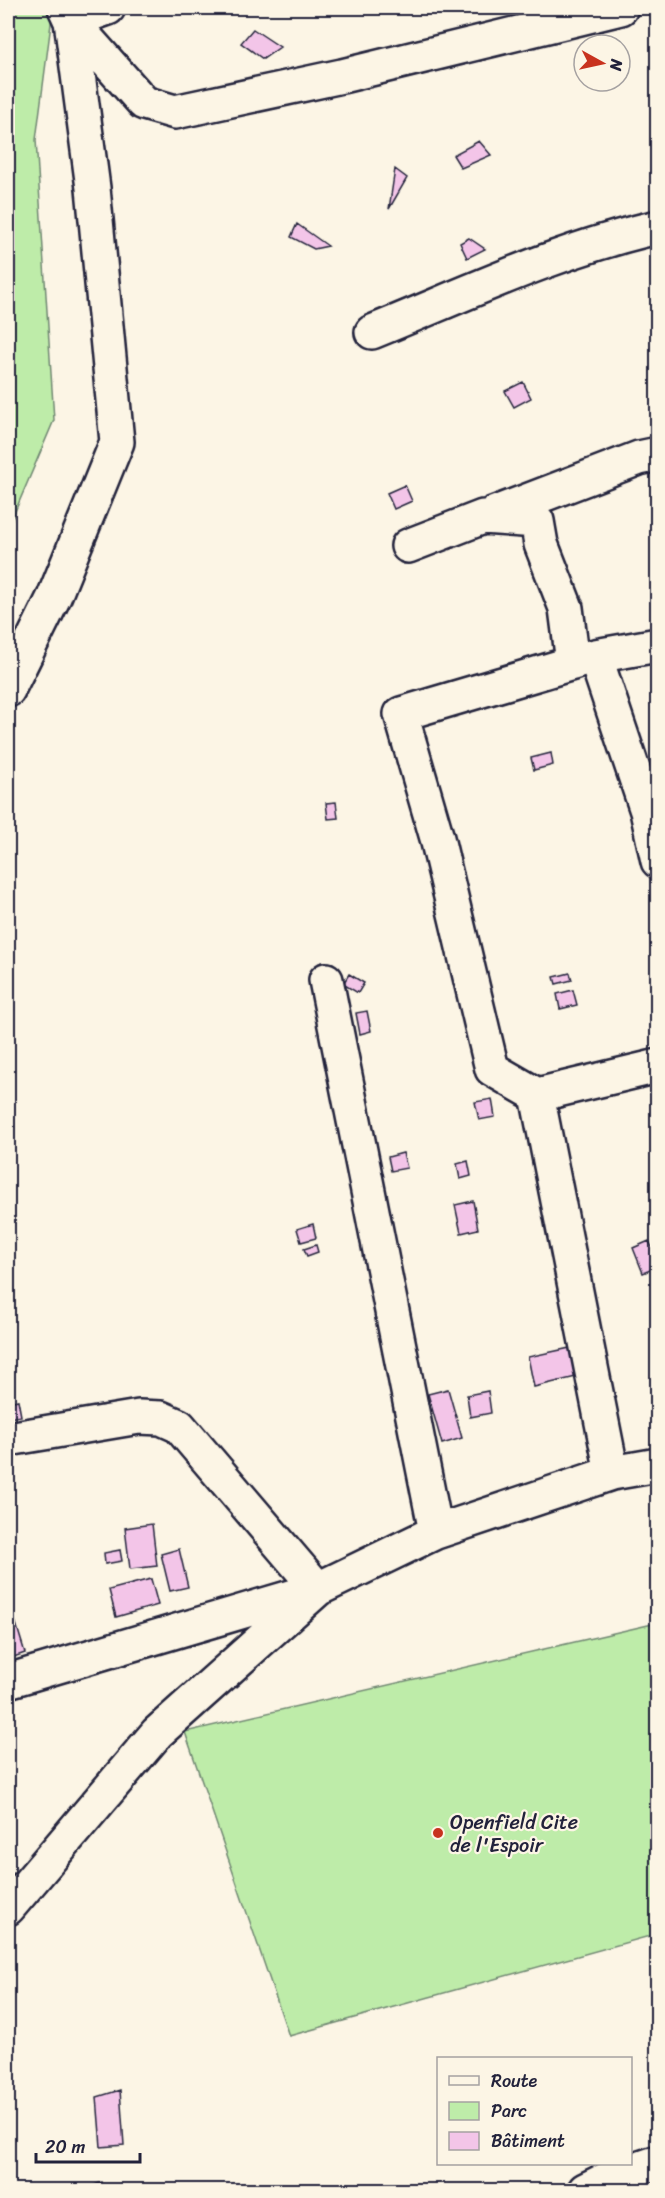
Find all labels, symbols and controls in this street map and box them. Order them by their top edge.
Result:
north arrow [572,33,632,93]
text: N [601,57,632,73]
place label: Openfield Cite de l'Espoir [450,1805,578,1863]
marker: Openfield Cite de l'Espoir [431,1826,445,1840]
legend [437,2057,632,2165]
text: Route [491,2065,538,2097]
text: Parc [491,2095,527,2127]
text: Bâtiment [491,2125,565,2157]
scale bar [36,2126,140,2164]
text: 20 m [45,2131,85,2163]

